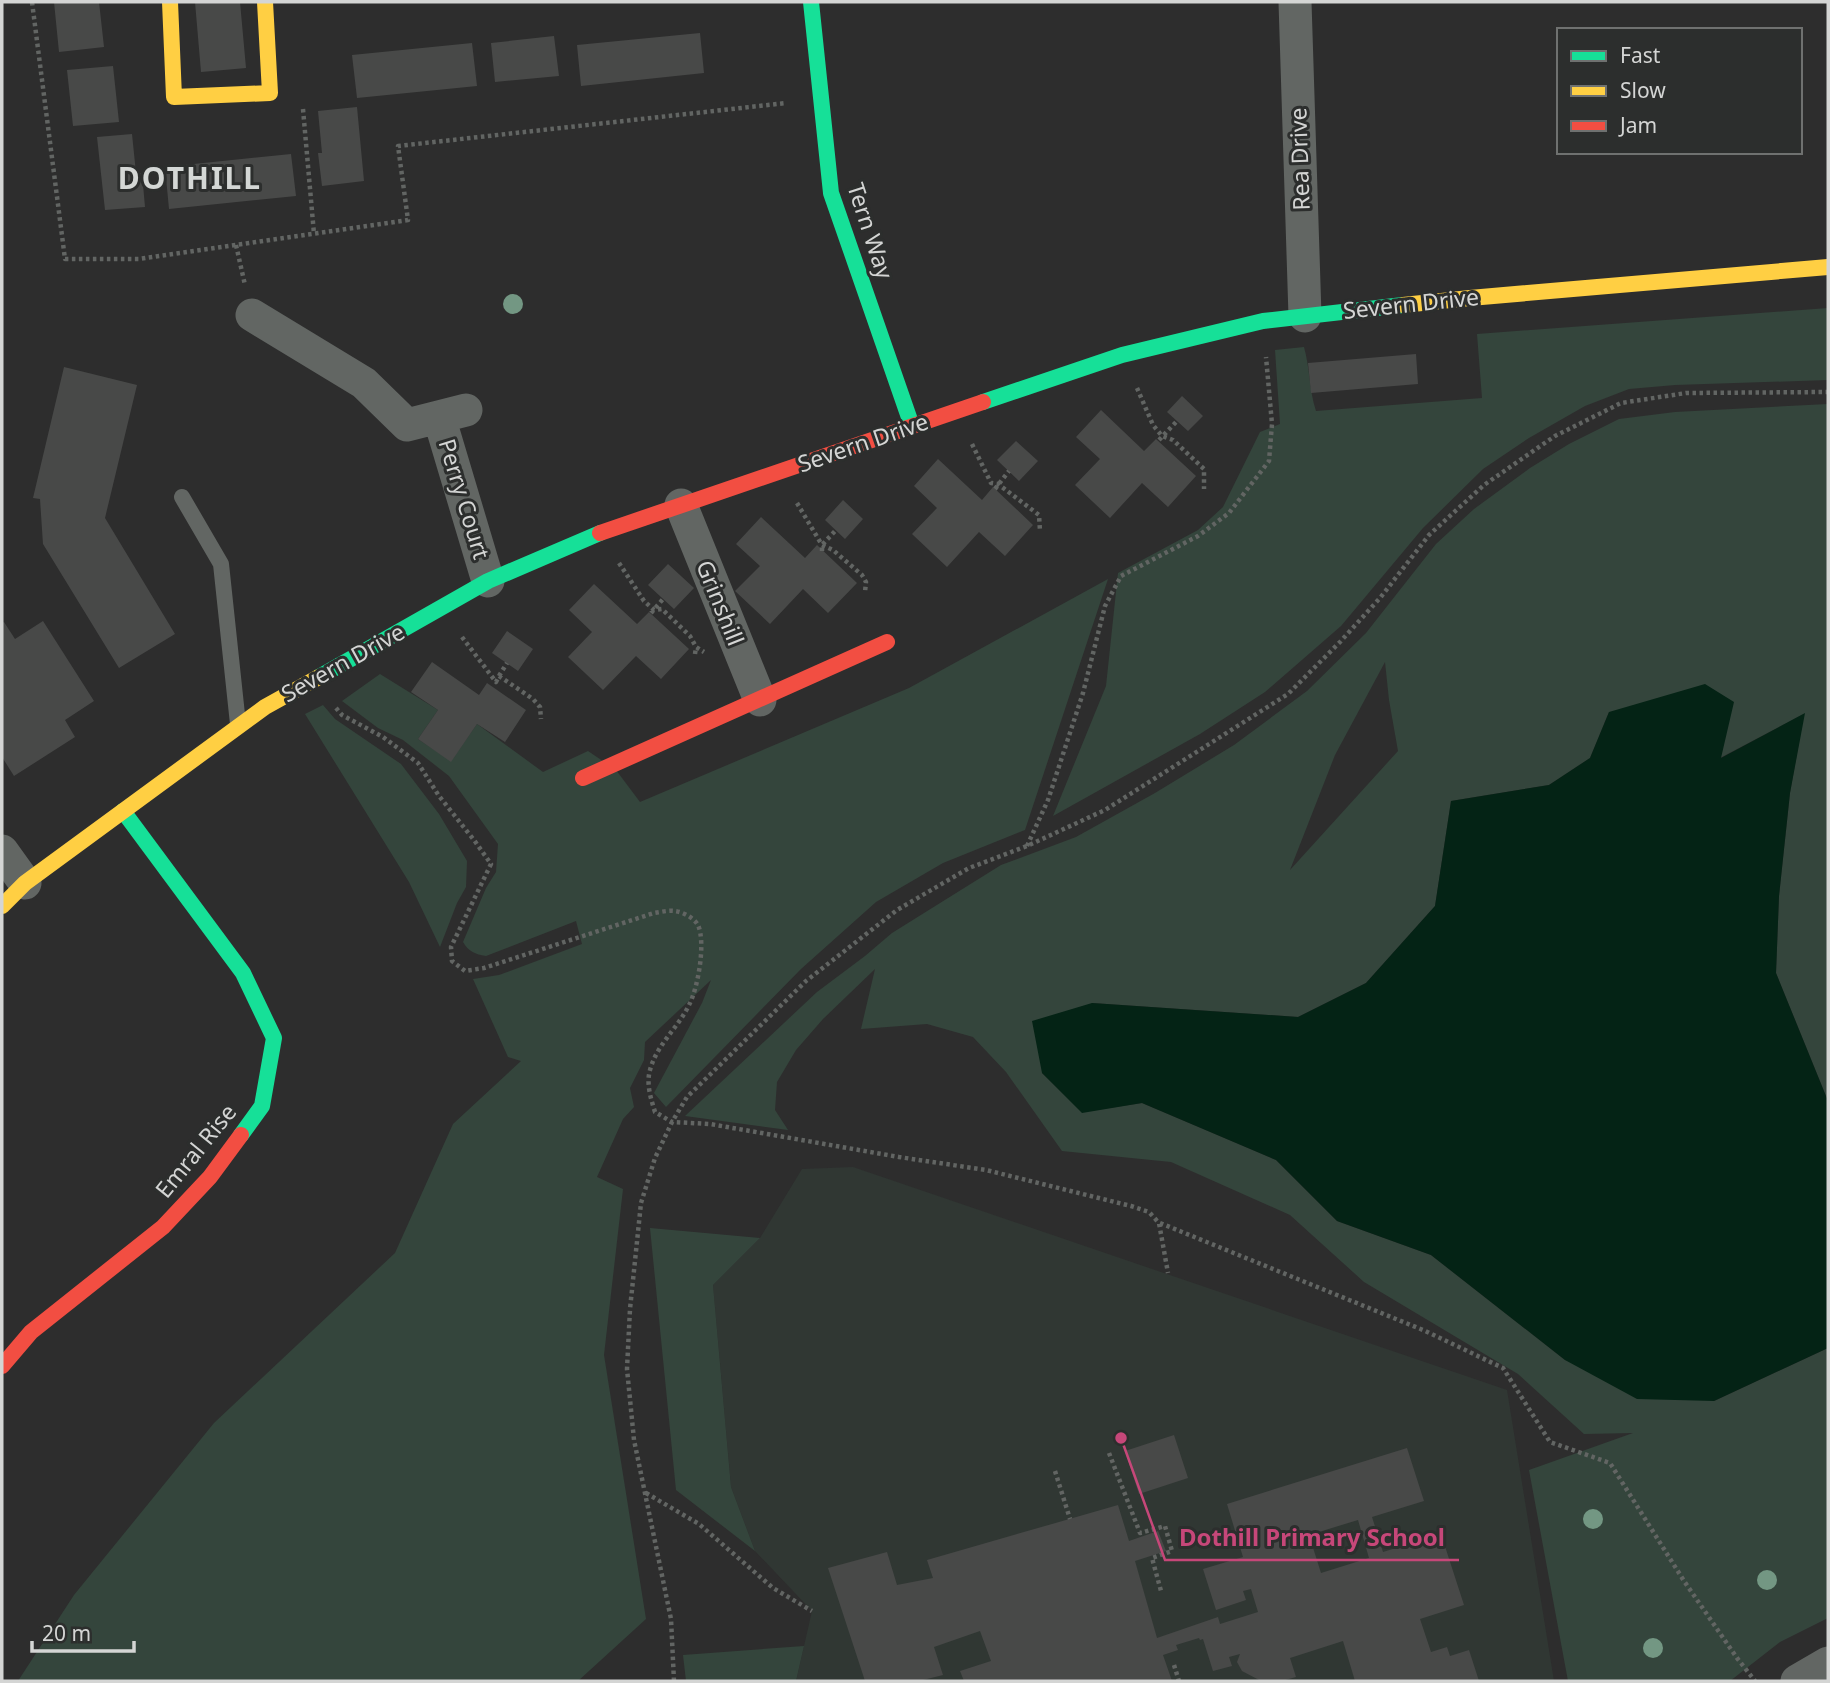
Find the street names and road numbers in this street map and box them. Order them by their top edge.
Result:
street label: Rea Drive [1281,107,1317,211]
street label: Tern Way [840,178,902,283]
street label: Severn Drive [1341,280,1480,326]
street label: Severn Drive [793,405,932,479]
street label: Perry Court [432,435,498,563]
street label: Grinshill [689,555,753,650]
street label: Severn Drive [275,615,410,709]
street label: Emral Rise [147,1097,243,1204]

